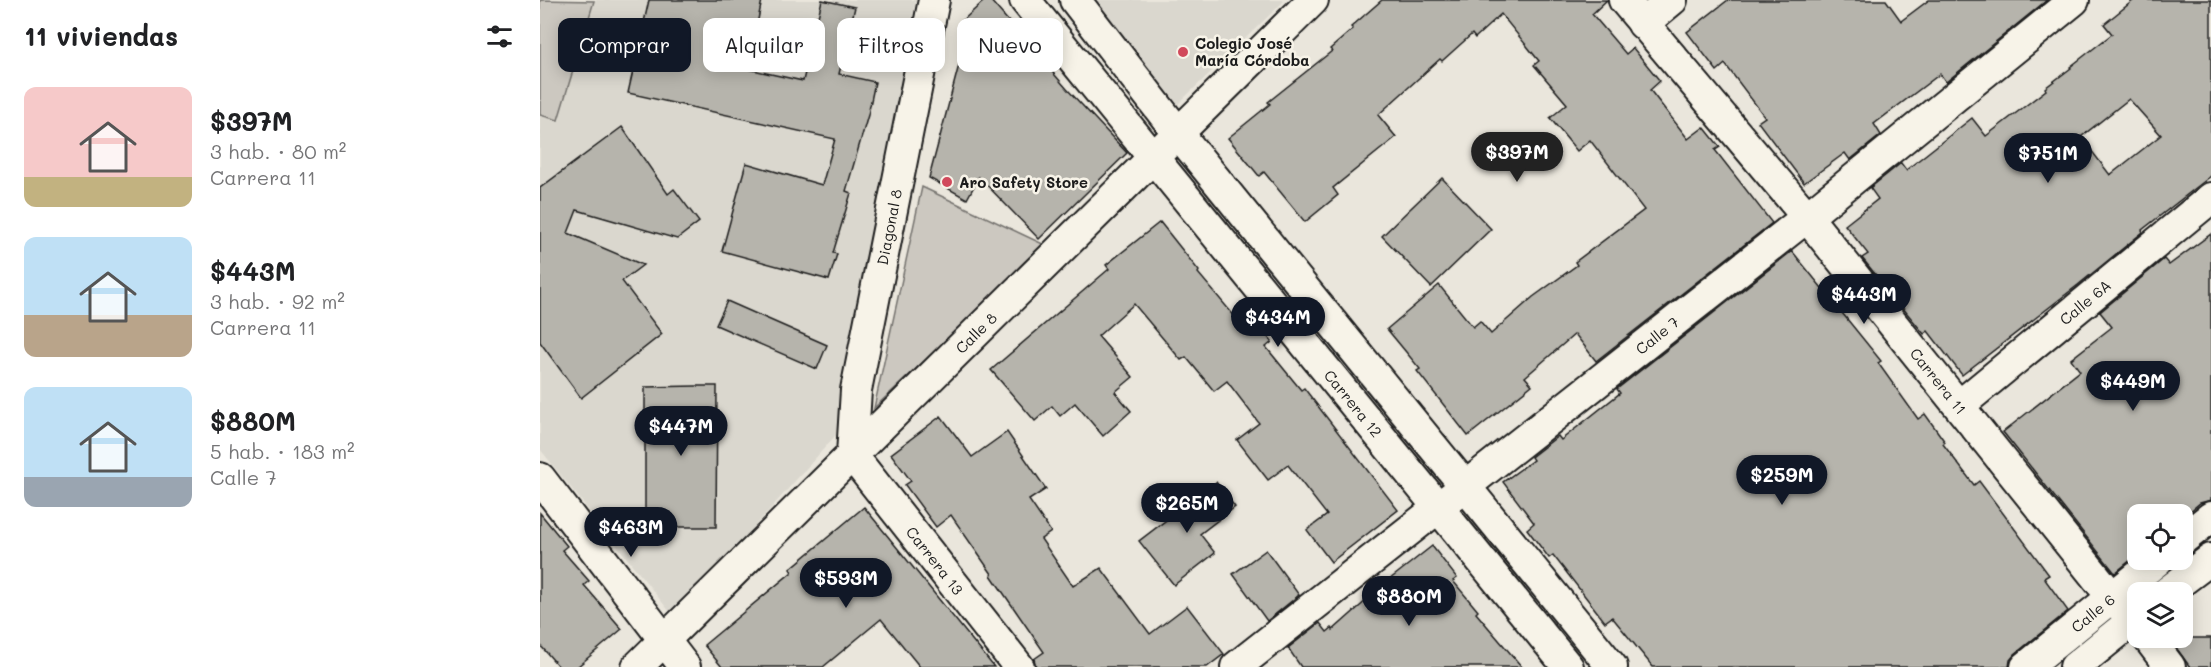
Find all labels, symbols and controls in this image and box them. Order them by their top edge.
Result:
chip: Comprar [558,18,691,72]
chip: Alquilar [703,18,825,72]
chip: Filtros [837,18,945,72]
chip: Nuevo [957,18,1063,72]
text: 11 viviendas [24,19,178,53]
icon: filters [483,20,516,53]
place label: Colegio José María Córdoba [1195,33,1309,70]
marker: Colegio José María Córdoba [1176,45,1190,59]
text: $397M [210,104,293,138]
icon: home [72,111,144,183]
pin: $397M [1475,132,1559,183]
pin: $751M [2006,133,2090,184]
text: 3 hab. · 80 m² [210,138,346,164]
text: $397M [1485,138,1549,164]
text: $751M [2018,139,2078,165]
text: Carrera 11 [210,164,316,190]
place label: Aro Safety Store [959,172,1088,192]
marker: Aro Safety Store [940,175,954,189]
street label: Diagonal 8 [872,187,906,267]
text: $443M [210,254,296,288]
icon: home [72,261,144,333]
pin: $443M [1822,274,1906,325]
street label: Calle 6A [2055,275,2115,329]
text: $443M [1831,280,1897,306]
text: 3 hab. · 92 m² [210,288,345,314]
pin: $434M [1236,297,1320,348]
text: $434M [1245,303,1311,329]
street label: Calle 8 [951,308,1001,358]
street label: Calle 7 [1631,312,1683,359]
text: Carrera 11 [210,314,316,340]
street label: Carrera 11 [1906,344,1971,418]
pin: $449M [2091,361,2175,412]
street label: Carrera 12 [1320,365,1387,441]
text: $449M [2100,367,2166,393]
text: $880M [210,404,296,438]
pin: $447M [639,406,723,457]
icon: home [72,411,144,483]
text: $447M [648,412,714,438]
text: 5 hab. · 183 m² [210,438,355,464]
pin: $259M [1740,455,1824,506]
text: $259M [1750,461,1814,487]
text: Calle 7 [210,464,277,490]
pin: $265M [1145,483,1229,534]
text: $265M [1155,489,1219,515]
map controls [2127,504,2193,648]
button: locate [2127,504,2193,570]
pin: $463M [589,507,673,558]
text: $463M [598,513,664,539]
street label: Carrera 13 [902,522,968,599]
pin: $593M [804,558,888,609]
text: $593M [814,564,878,590]
pin: $880M [1367,576,1451,627]
text: $880M [1376,582,1442,608]
button: layers [2127,582,2193,648]
street label: Calle 6 [2067,589,2119,637]

